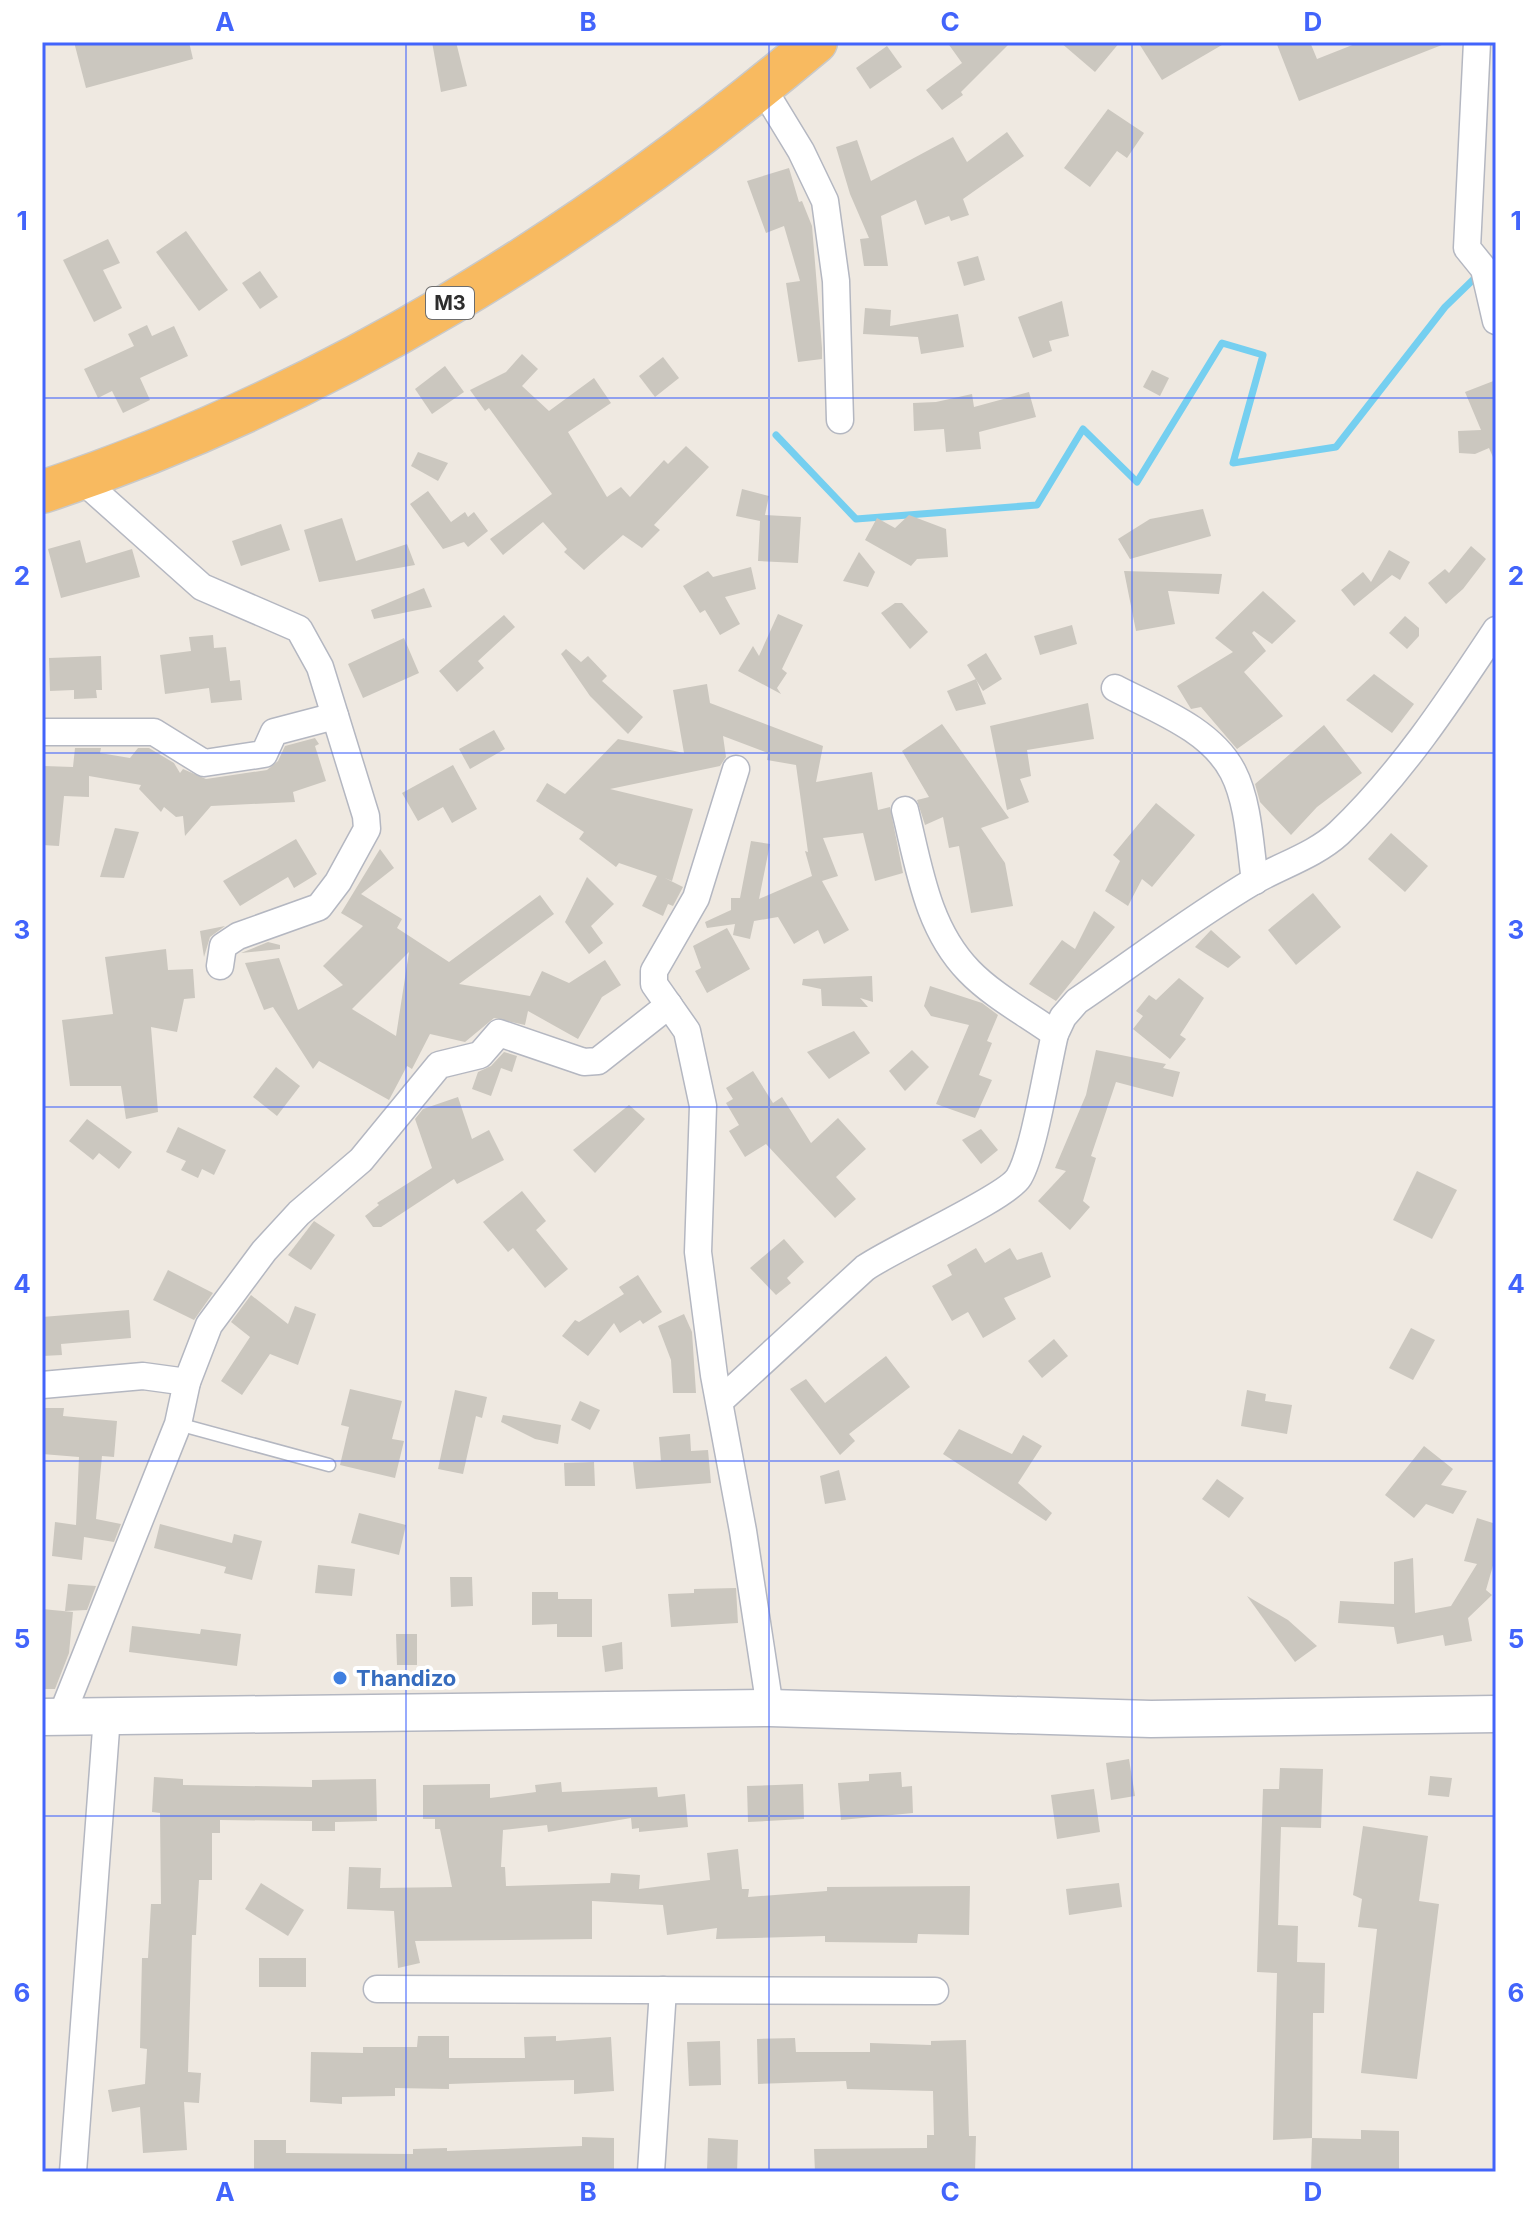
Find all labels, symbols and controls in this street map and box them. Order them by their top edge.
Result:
text: A [215,6,235,37]
text: B [579,6,597,37]
text: C [940,6,960,37]
text: D [1304,6,1322,37]
text: 1 [16,205,28,236]
text: 1 [1510,205,1522,236]
road number: M3 [426,287,474,319]
text: 2 [14,560,30,591]
text: 2 [1508,560,1524,591]
text: 3 [14,914,30,945]
text: 3 [1508,914,1524,945]
text: 4 [13,1268,31,1299]
text: 4 [1507,1268,1525,1299]
text: 5 [14,1623,30,1654]
text: 5 [1508,1623,1524,1654]
place label: Thandizo [356,1665,456,1691]
marker: Thandizo [331,1669,349,1687]
text: 6 [14,1977,30,2008]
text: 6 [1508,1977,1524,2008]
text: A [215,2176,235,2207]
text: B [579,2176,597,2207]
text: C [940,2176,960,2207]
text: D [1304,2176,1322,2207]

